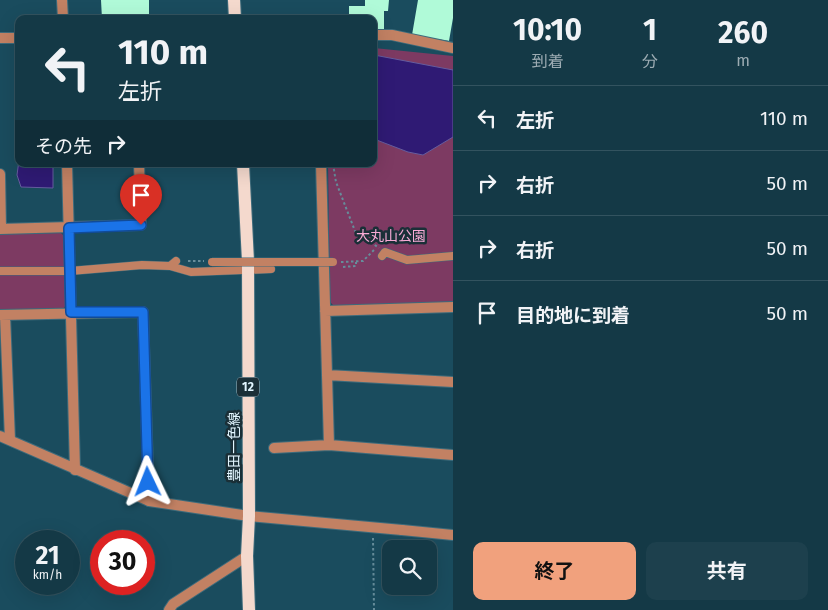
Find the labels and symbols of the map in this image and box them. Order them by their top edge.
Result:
pin [120,174,162,225]
park label: 大丸山公園 [356,228,426,245]
road number: 12 [237,378,259,397]
street label: 豊田一色線 [226,412,243,482]
position arrow [121,455,173,507]
speed limit sign: 30 [90,530,155,595]

